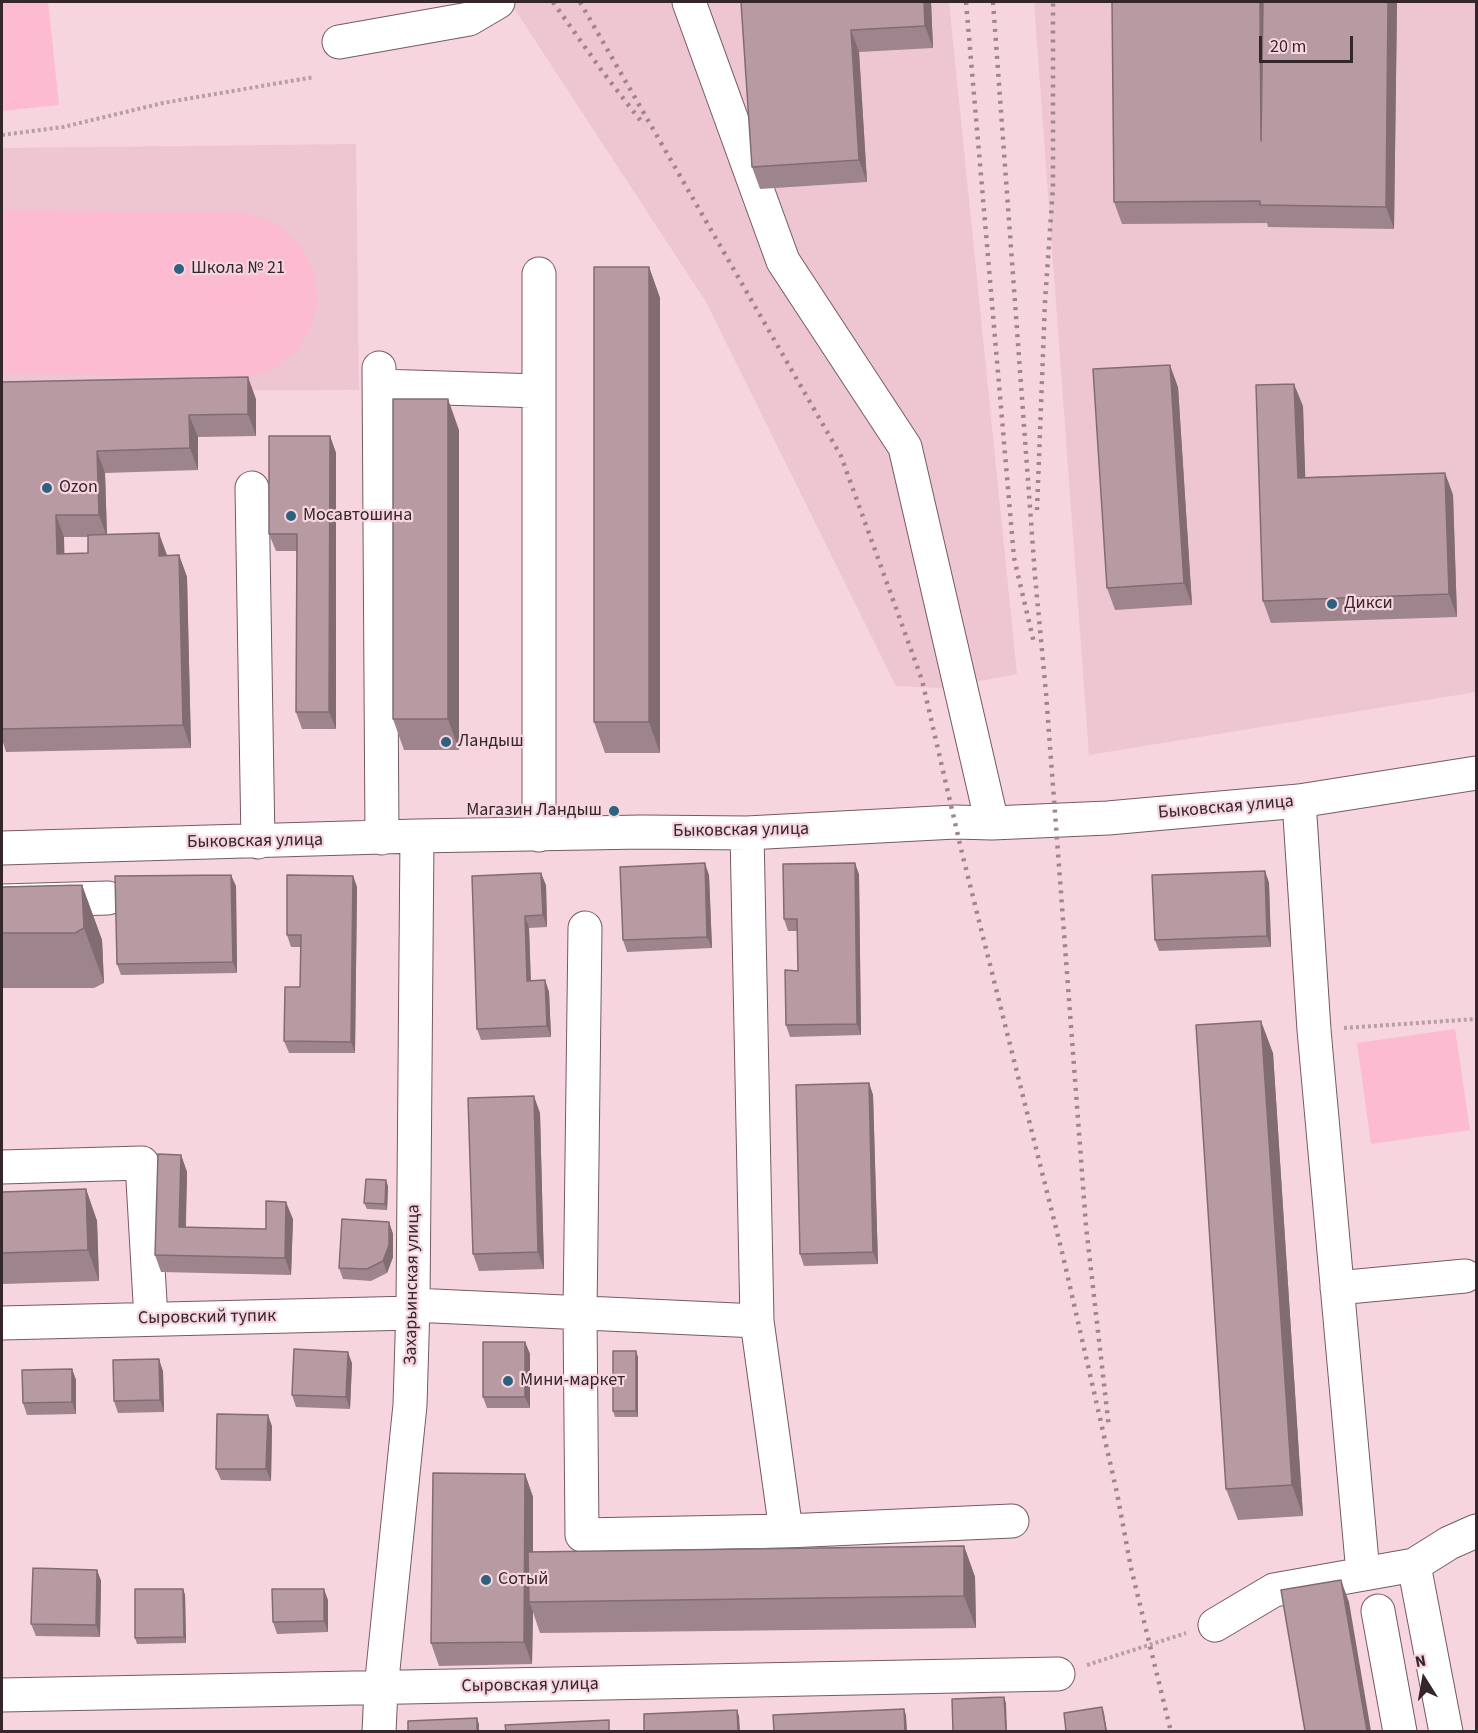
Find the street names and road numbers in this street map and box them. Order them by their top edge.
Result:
street label: Быковская улица [1157,791,1295,825]
street label: Быковская улица [673,819,809,843]
street label: Быковская улица [187,830,323,854]
street label: Захарьинская улица [401,1204,425,1366]
street label: Сыровский тупик [138,1306,276,1330]
street label: Сыровская улица [461,1674,599,1698]

